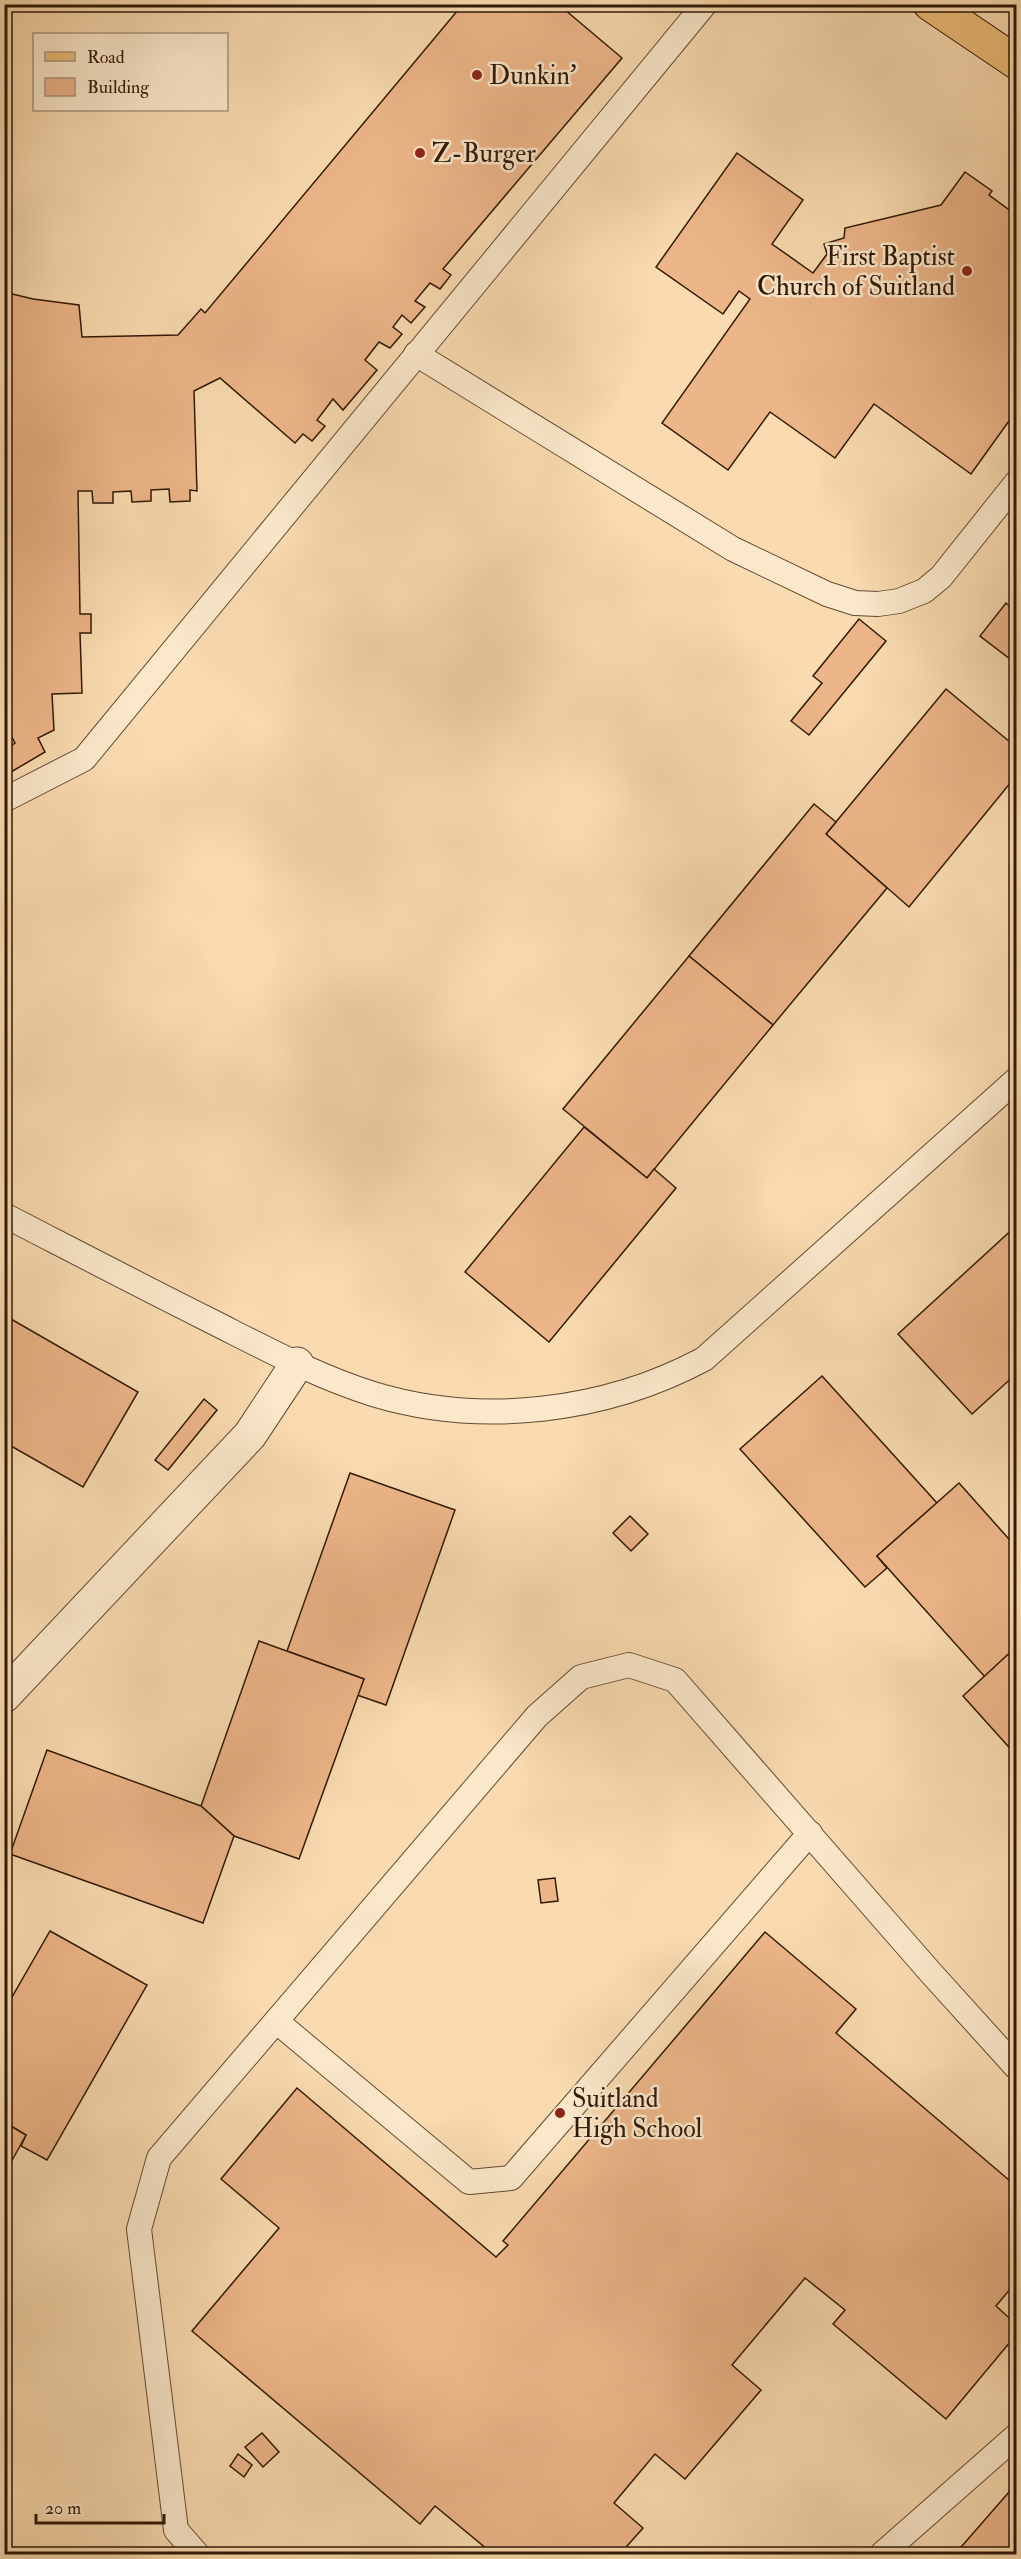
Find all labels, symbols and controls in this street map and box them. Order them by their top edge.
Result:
legend [33,33,228,111]
text: Road [87,46,125,69]
place label: Dunkin' [489,60,577,92]
marker: Dunkin' [470,68,484,82]
text: Building [87,76,150,99]
place label: Z-Burger [432,138,536,170]
marker: Z-Burger [413,146,427,160]
place label: First Baptist Church of Suitland [757,241,955,303]
marker: First Baptist Church of Suitland [960,264,974,278]
place label: Suitland High School [572,2083,703,2145]
marker: Suitland High School [553,2106,567,2120]
scale bar [36,2487,164,2525]
text: 20 m [45,2497,81,2520]

